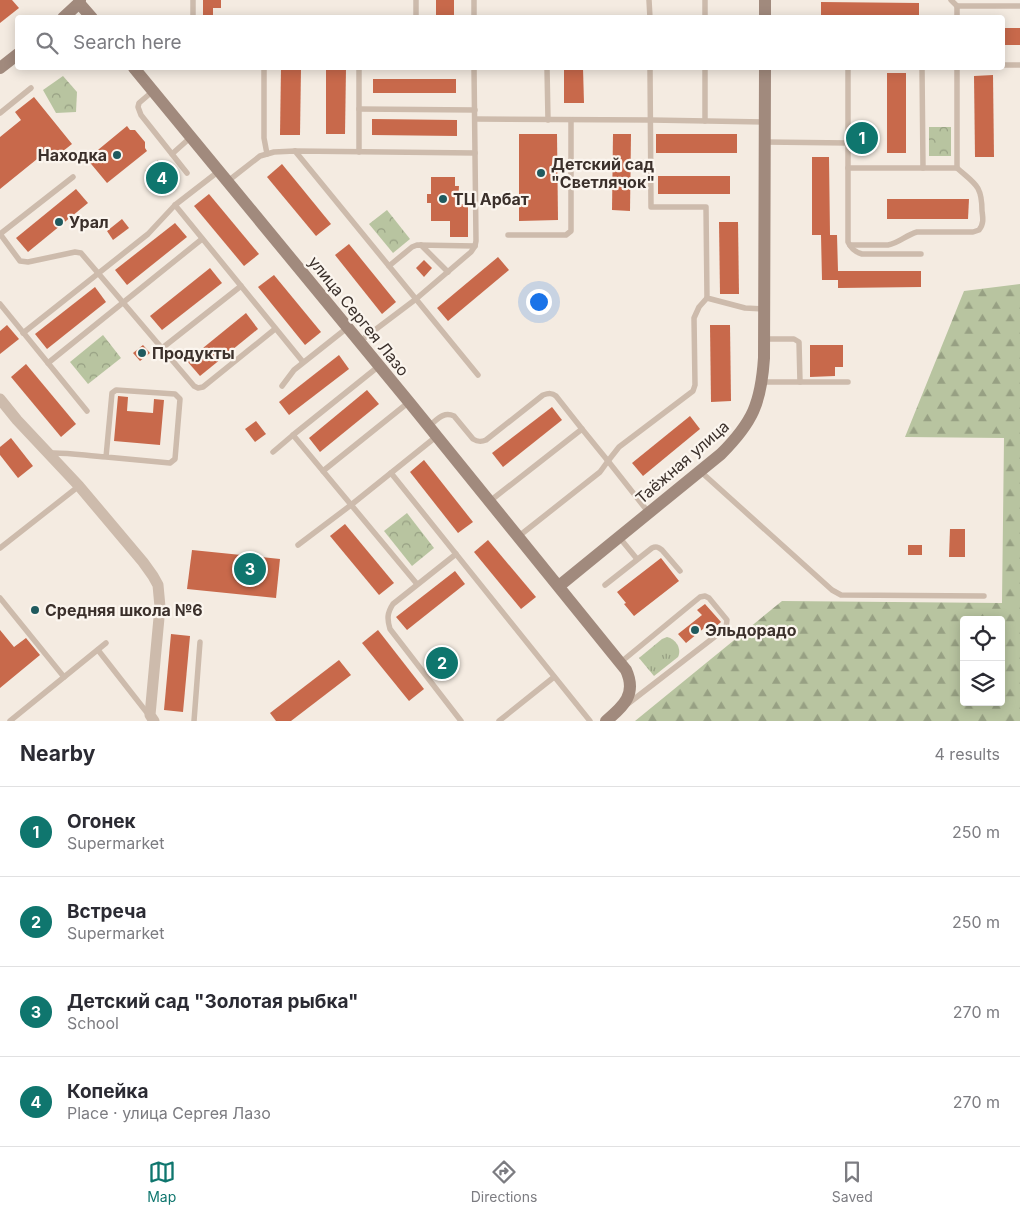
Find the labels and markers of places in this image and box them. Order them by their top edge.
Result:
pin: 1 [846,119,878,157]
place label: Находка [38,145,107,165]
marker: Находка [111,149,123,161]
place label: Детский сад "Светлячок" [551,154,655,192]
pin: 4 [146,159,178,197]
marker: Детский сад "Светлячок" [535,167,547,179]
place label: ТЦ Арбат [453,189,529,209]
marker: ТЦ Арбат [437,193,449,205]
place label: Урал [69,212,109,232]
marker: Урал [53,216,65,228]
place label: Продукты [152,343,235,363]
marker: Продукты [136,347,148,359]
pin: 3 [234,550,266,588]
place label: Средняя школа №6 [45,600,203,620]
marker: Средняя школа №6 [29,604,41,616]
place label: Эльдорадо [705,620,797,640]
marker: Эльдорадо [689,624,701,636]
pin: 2 [426,644,458,682]

